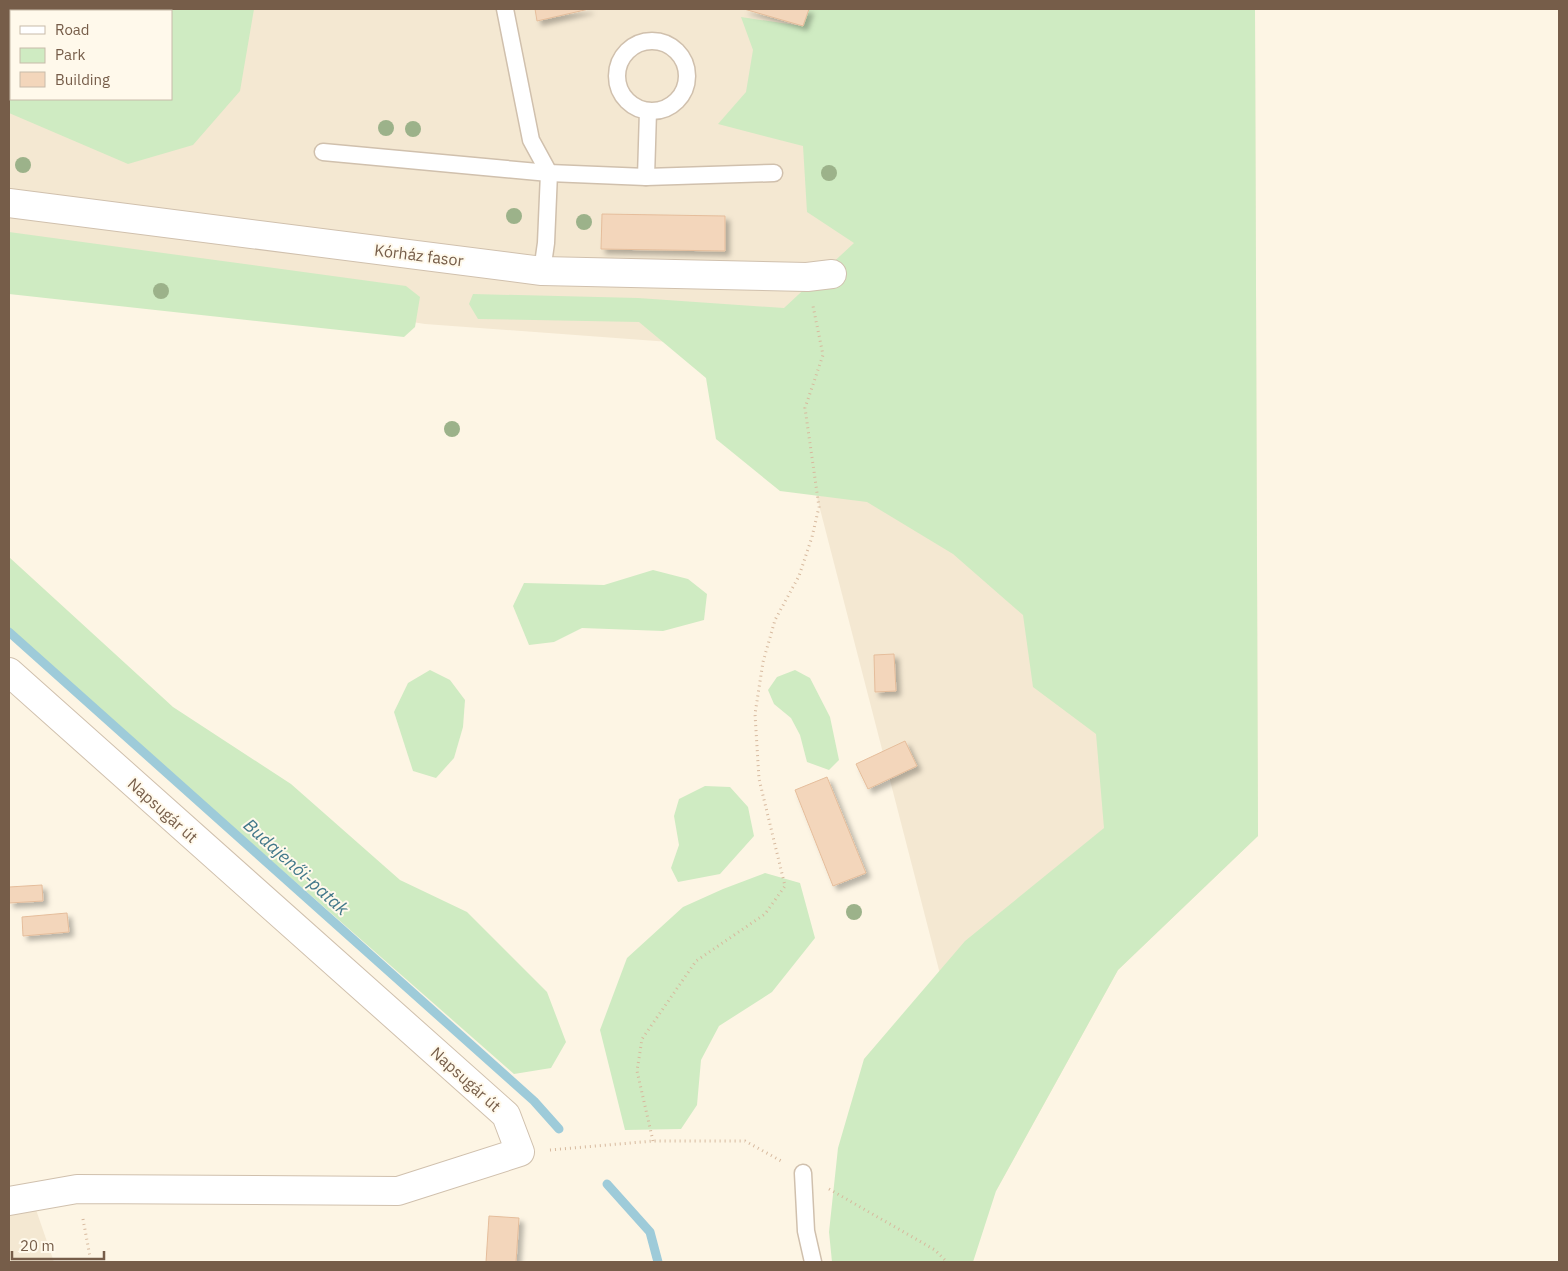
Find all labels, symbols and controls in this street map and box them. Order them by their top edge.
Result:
legend [10,10,172,100]
text: Road [55,20,90,39]
text: Park [55,45,85,64]
text: Building [55,70,110,89]
street label: Kórház fasor [373,240,465,270]
street label: Napsugár út [124,773,202,847]
water label: Budajenői-patak [239,813,354,920]
street label: Napsugár út [427,1042,505,1116]
scale bar [12,1228,105,1260]
text: 20 m [20,1236,55,1255]

